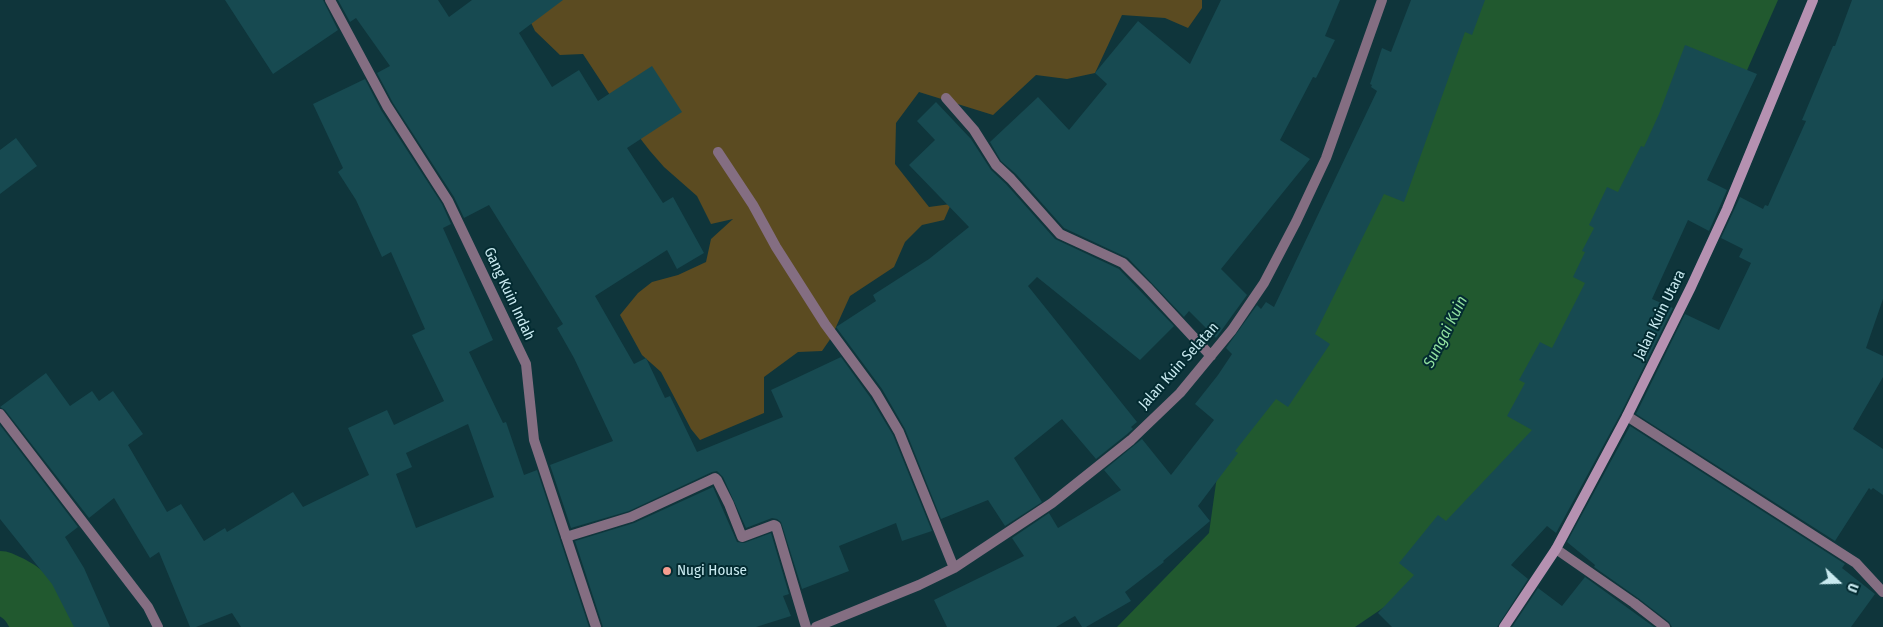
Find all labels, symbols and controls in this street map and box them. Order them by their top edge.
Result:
street label: Gang Kuin Indah [480,245,538,343]
street label: Jalan Kuin Utara [1630,267,1690,363]
water label: Sungai Kuin [1420,293,1472,371]
street label: Jalan Kuin Selatan [1135,319,1223,413]
north arrow [1813,557,1863,607]
place label: Nugi House [677,562,747,580]
marker: Nugi House [661,565,673,577]
text: U [1843,581,1862,594]

